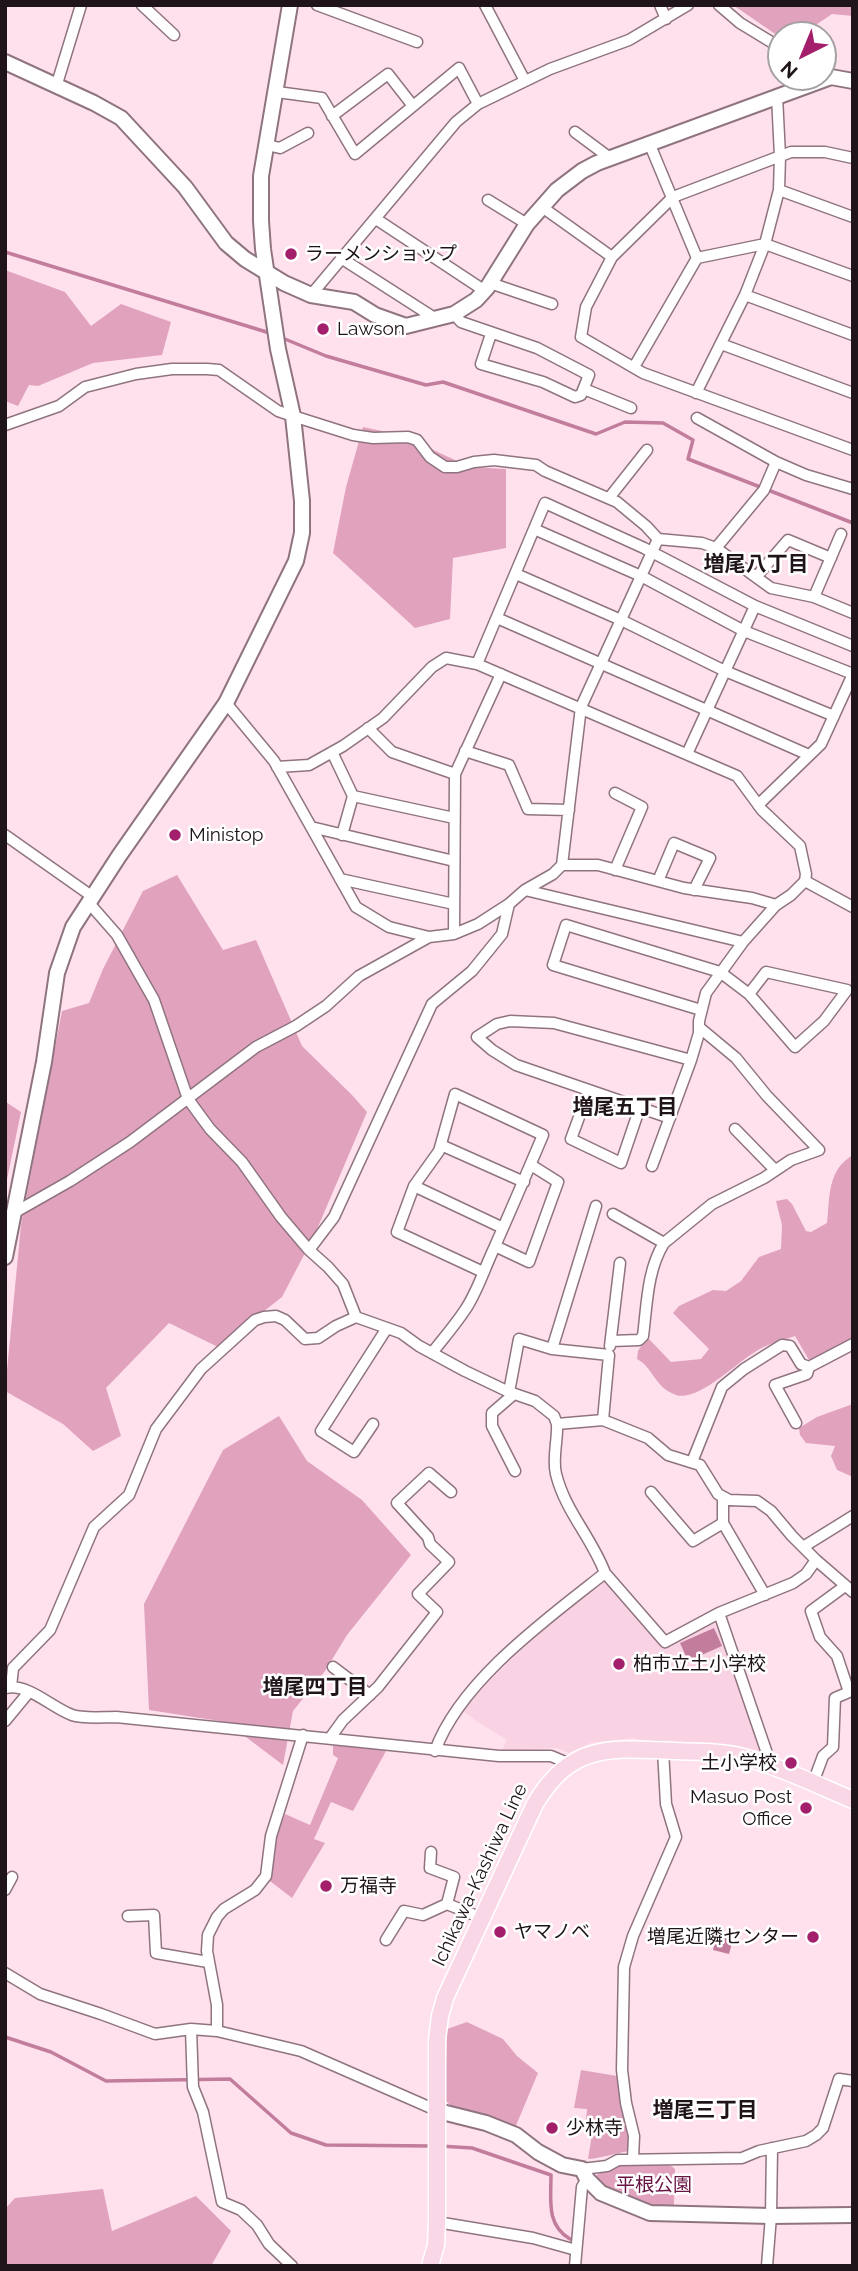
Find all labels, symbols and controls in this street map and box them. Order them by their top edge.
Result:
north arrow [767,21,837,91]
text: N [776,57,802,83]
place label: ラーメンショップ [305,243,457,265]
marker: ラーメンショップ [283,246,299,262]
place label: Lawson [337,318,405,340]
marker: Lawson [315,321,331,337]
district label: 増尾八丁目 [704,552,808,578]
place label: Ministop [189,824,263,846]
marker: Ministop [167,827,183,843]
district label: 増尾五丁目 [573,1095,677,1121]
place label: 柏市立土小学校 [633,1653,766,1675]
marker: 柏市立土小学校 [611,1656,627,1672]
district label: 増尾四丁目 [263,1675,367,1701]
place label: 土小学校 [701,1752,777,1774]
marker: 土小学校 [783,1755,799,1771]
street label: Ichikawa-Kashiwa Line [428,1780,532,1970]
place label: Masuo Post Office [690,1786,792,1830]
marker: Masuo Post Office [798,1800,814,1816]
place label: 万福寺 [340,1875,397,1897]
marker: 万福寺 [318,1878,334,1894]
place label: ヤマノベ [514,1921,590,1943]
marker: ヤマノベ [492,1924,508,1940]
place label: 増尾近隣センター [647,1926,799,1948]
marker: 増尾近隣センター [805,1929,821,1945]
district label: 増尾三丁目 [653,2098,757,2124]
place label: 少林寺 [566,2117,623,2139]
marker: 少林寺 [544,2120,560,2136]
park label: 平根公園 [616,2174,692,2196]

